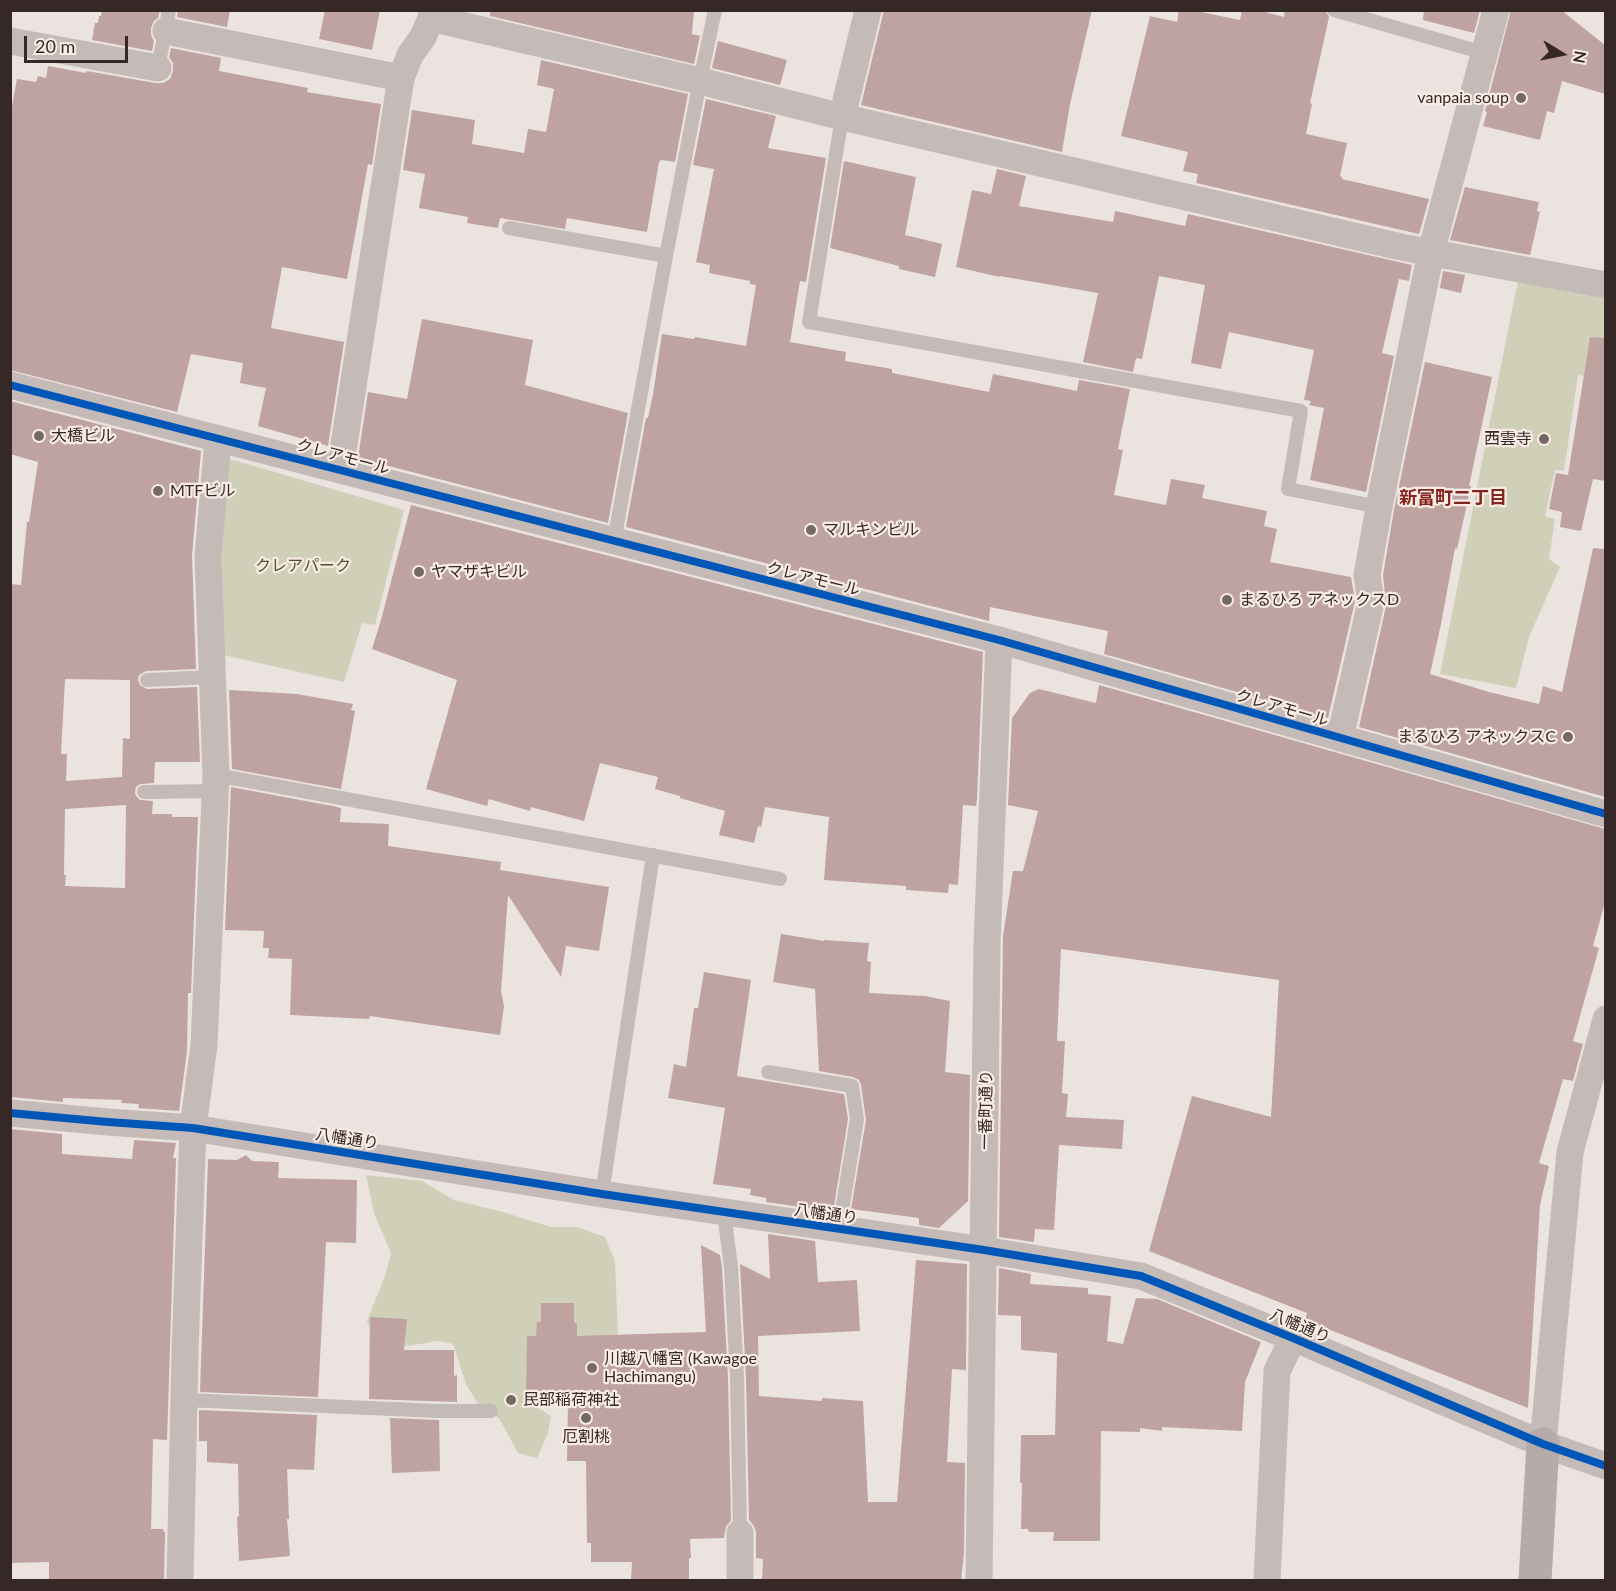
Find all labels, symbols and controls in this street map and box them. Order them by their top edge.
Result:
scale bar [27,24,130,62]
north arrow [1532,24,1592,84]
text: 20 m [35,35,75,57]
text: N [1570,49,1591,65]
place label: vanpaia soup [1417,88,1509,108]
marker: vanpaia soup [1514,91,1528,105]
place label: 大橋ビル [51,426,115,446]
marker: 大橋ビル [32,429,46,443]
place label: 西雲寺 [1484,429,1532,449]
marker: 西雲寺 [1537,432,1551,446]
street label: クレアモール [294,435,392,479]
place label: MTFビル [170,481,235,501]
marker: MTFビル [151,484,165,498]
district label: 新富町二丁目 [1399,487,1507,509]
place label: マルキンビル [823,520,919,540]
marker: マルキンビル [804,523,818,537]
park label: クレアパーク [255,556,351,576]
street label: クレアモール [764,558,862,600]
place label: ヤマザキビル [431,562,527,582]
marker: ヤマザキビル [412,565,426,579]
place label: まるひろ アネックスD [1239,590,1399,610]
marker: まるひろ アネックスD [1220,593,1234,607]
street label: クレアモール [1233,686,1331,730]
place label: まるひろ アネックスC [1397,727,1556,747]
marker: まるひろ アネックスC [1561,730,1575,744]
street label: 一番町通り [976,1070,996,1150]
street label: 八幡通り [314,1125,380,1153]
street label: 八幡通り [793,1200,859,1228]
street label: 八幡通り [1267,1305,1333,1347]
place label: 川越八幡宮 (Kawagoe Hachimangu) [604,1349,757,1387]
marker: 川越八幡宮 (Kawagoe Hachimangu) [585,1361,599,1375]
place label: 民部稲荷神社 [523,1390,619,1410]
marker: 民部稲荷神社 [504,1393,518,1407]
marker: 厄割桃 [579,1411,593,1425]
place label: 厄割桃 [562,1427,610,1447]

